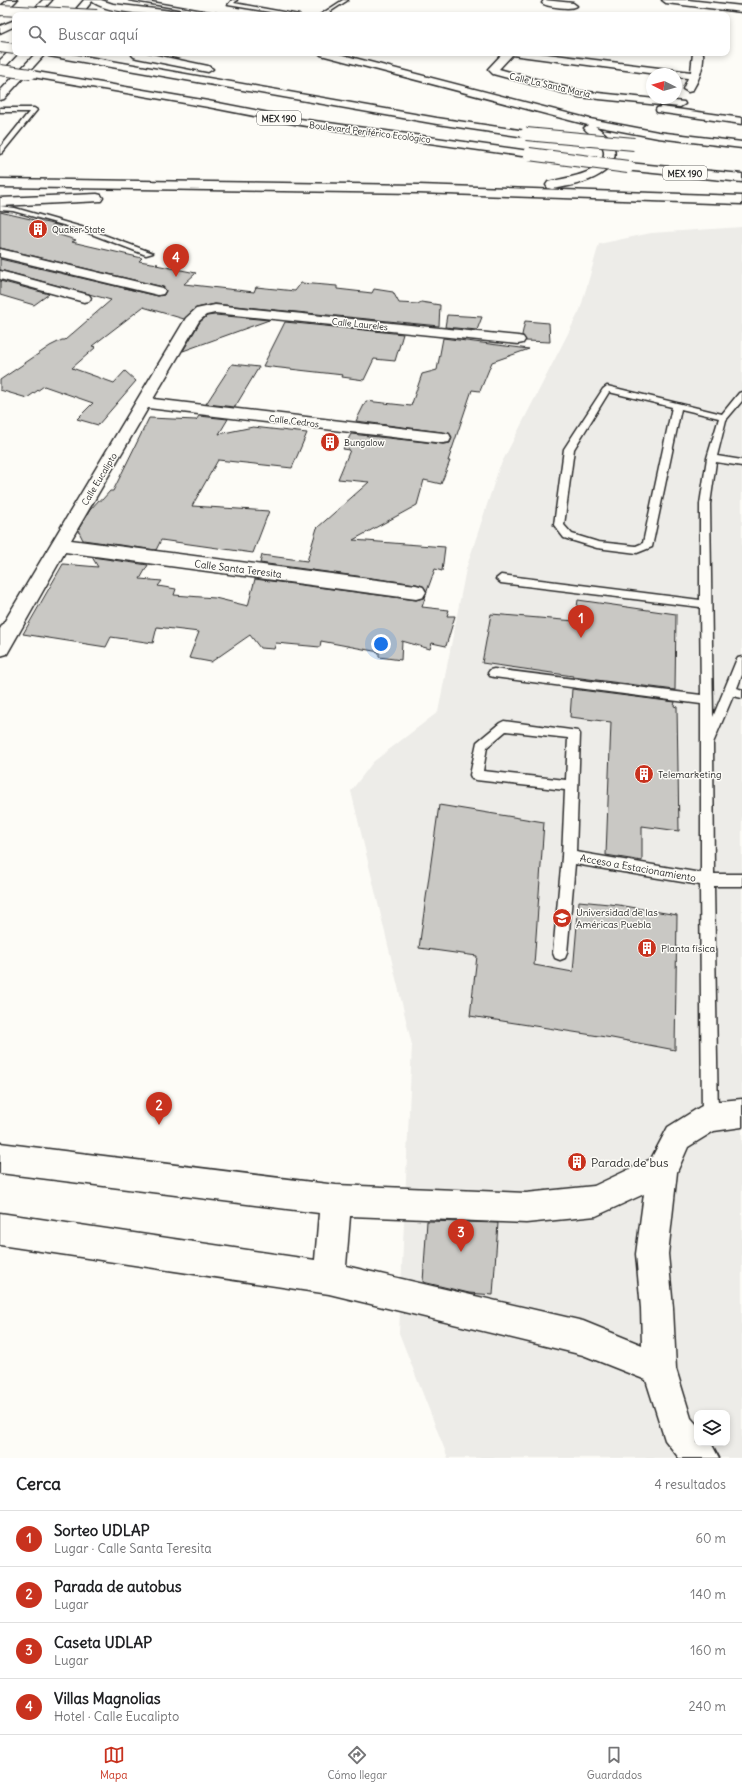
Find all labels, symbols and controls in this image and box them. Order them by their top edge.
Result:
search box [12,12,730,56]
icon: search [26,23,48,45]
text: Buscar aquí [58,25,138,44]
north arrow [646,68,682,104]
street label: Calle La Santa María [508,70,592,100]
road number: MEX 190 [257,111,301,125]
street label: Boulevard Periférico Ecológico [309,119,431,145]
road number: MEX 190 [663,166,707,180]
building icon: Quaker State [27,218,49,240]
place label: Quaker State [52,224,105,235]
pin: 4 [163,244,189,277]
street label: Calle Laureles [331,316,389,332]
street label: Calle Cedros [268,412,320,430]
building icon: Bungalow [319,431,341,453]
place label: Bungalow [344,437,385,448]
street label: Calle Eucalipto [79,451,119,507]
street label: Calle Santa Teresita [194,557,283,581]
pin: 1 [568,605,594,638]
your location [371,634,391,654]
building icon: Telemarketing [633,763,655,785]
place label: Telemarketing [658,768,722,781]
street label: Acceso a Estacionamiento [579,851,697,885]
place label: Universidad de las Américas Puebla [576,906,658,931]
school or university icon: Universidad de las Américas Puebla [551,907,573,929]
building icon: Planta física [636,937,658,959]
place label: Planta física [661,942,715,955]
pin: 2 [146,1092,172,1125]
building icon: Parada de bus [566,1151,588,1173]
place label: Parada de bus [591,1155,669,1170]
pin: 3 [448,1219,474,1252]
map controls [694,1410,730,1446]
button: layers [694,1410,730,1446]
text: Cerca [16,1473,61,1495]
text: 4 resultados [654,1476,726,1493]
text: Sorteo UDLAP [54,1521,150,1540]
text: 1 [26,1530,32,1547]
text: 60 m [695,1530,726,1547]
text: Lugar · Calle Santa Teresita [54,1540,212,1557]
text: Parada de autobus [54,1577,182,1596]
text: 2 [25,1586,33,1603]
text: 140 m [690,1586,726,1603]
text: Lugar [54,1596,88,1613]
text: Caseta UDLAP [54,1633,152,1652]
text: 3 [25,1642,33,1659]
text: 160 m [690,1642,726,1659]
text: Lugar [54,1652,88,1669]
text: Villas Magnolias [54,1689,161,1708]
text: 4 [25,1698,33,1715]
text: 240 m [689,1698,726,1715]
text: Hotel · Calle Eucalipto [54,1708,179,1725]
tab: Mapa [100,1744,128,1782]
tab: Cómo llegar [327,1744,387,1782]
tab: Guardados [587,1744,642,1782]

